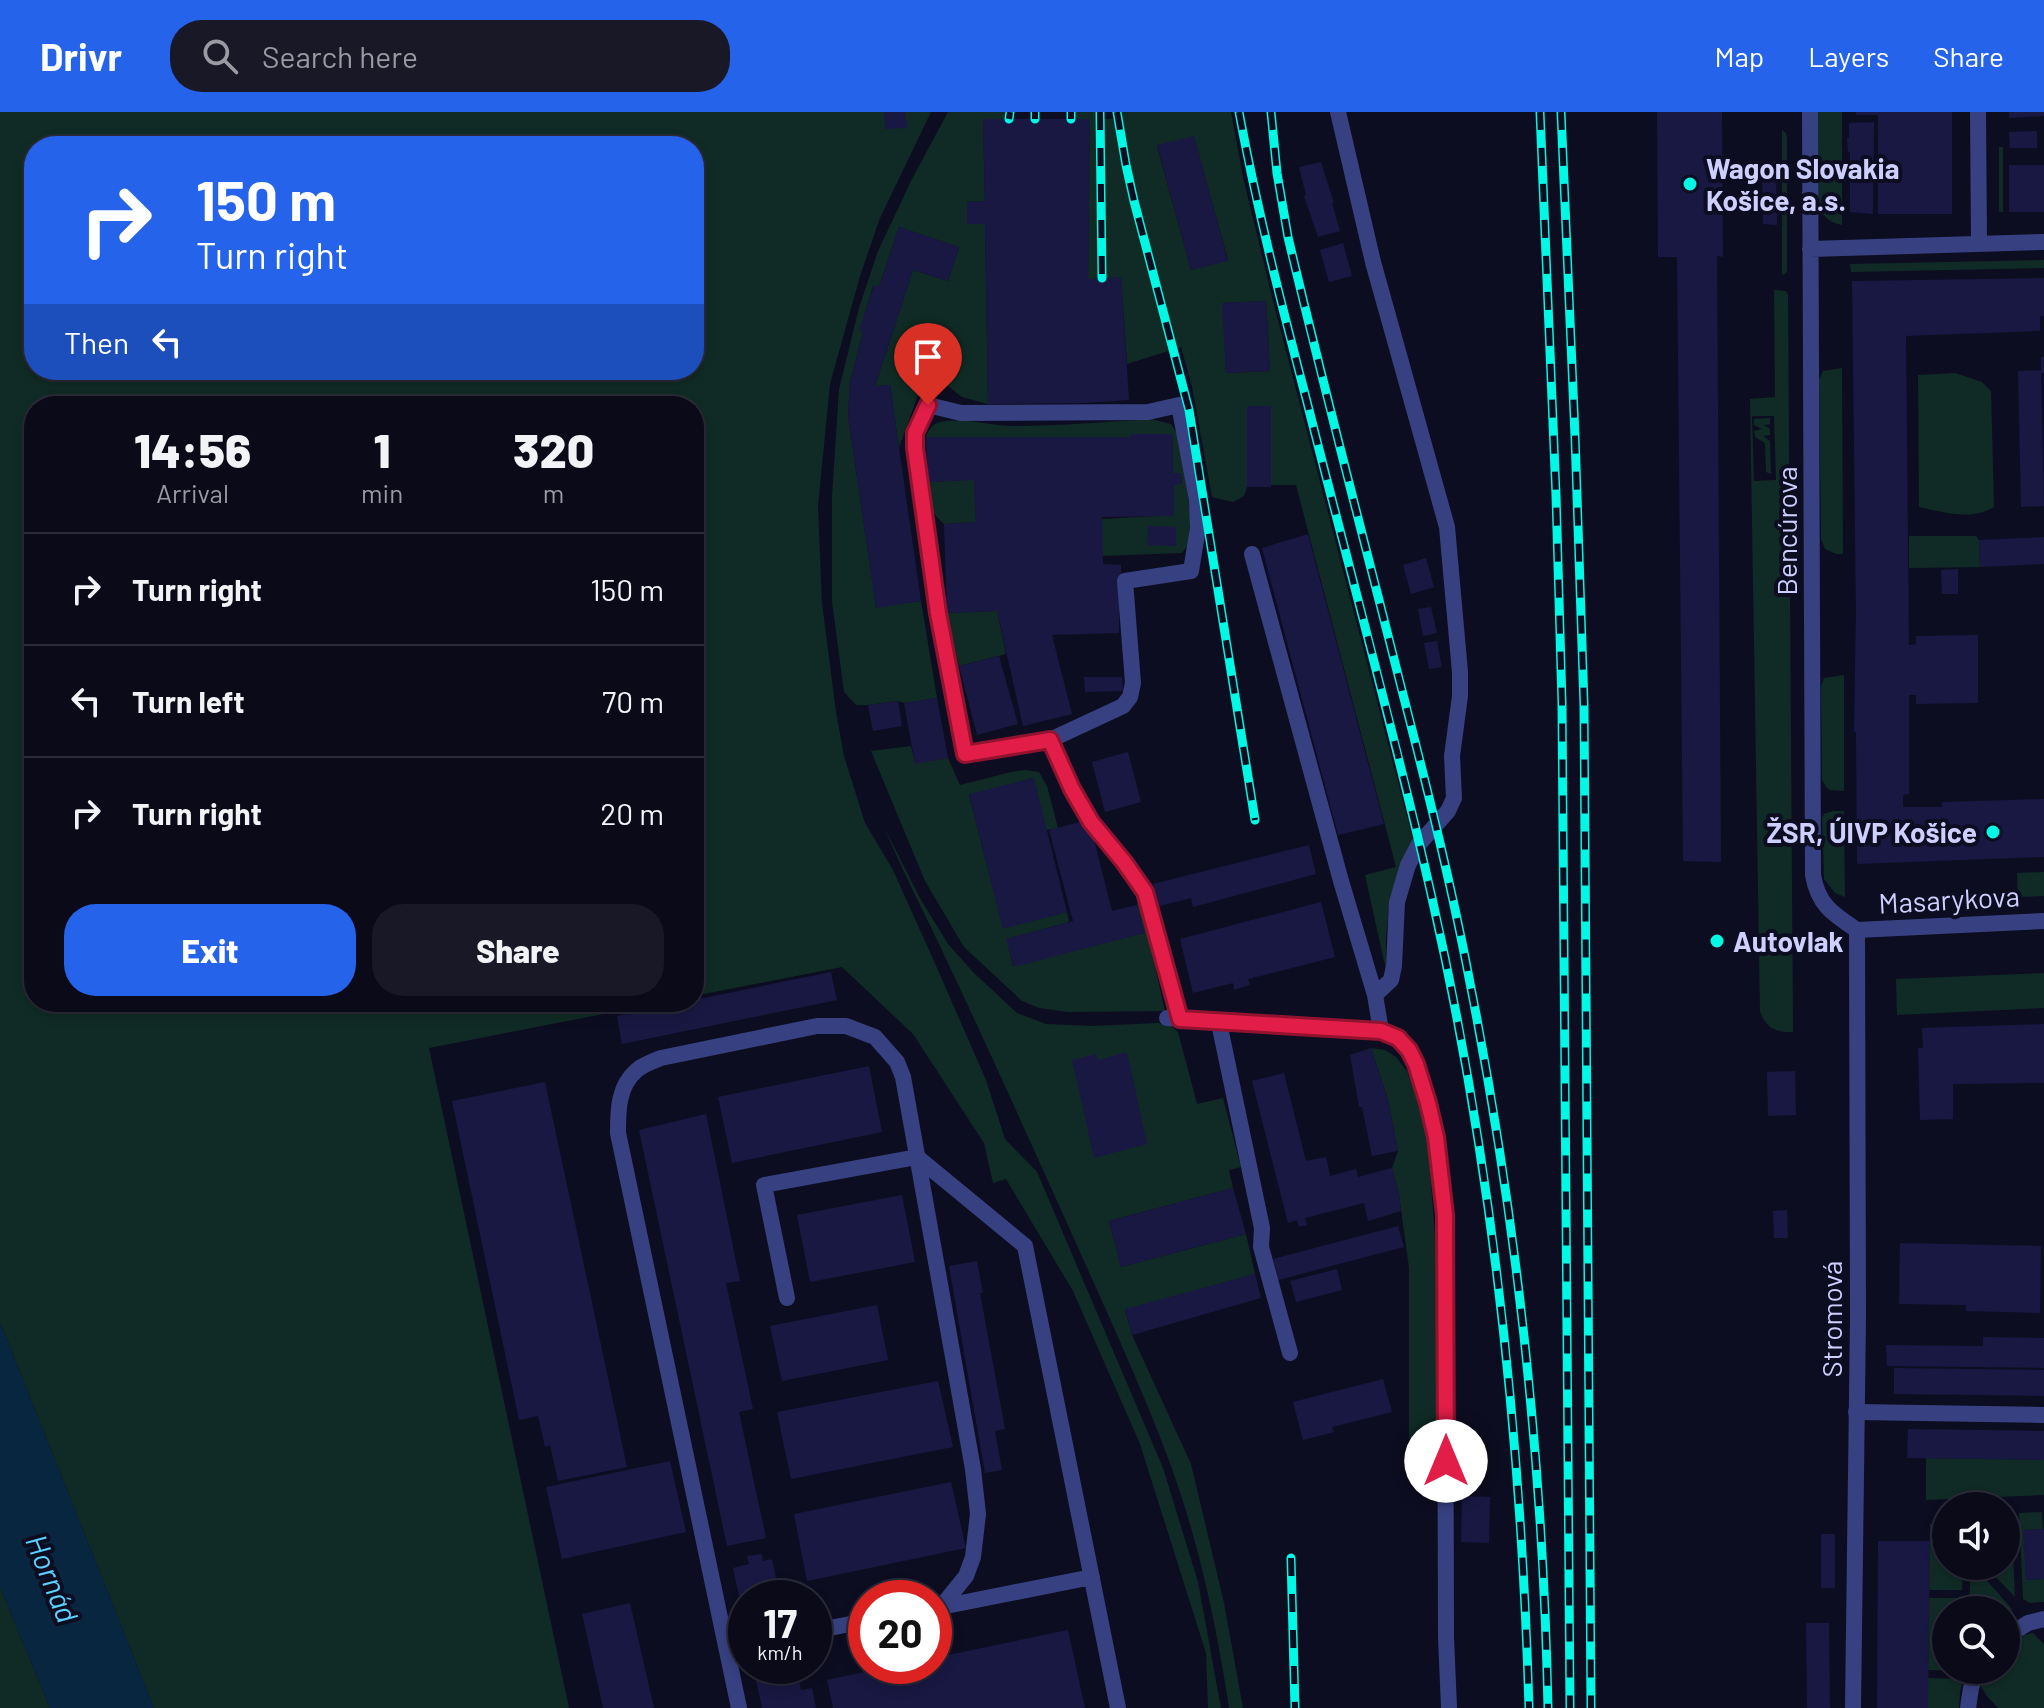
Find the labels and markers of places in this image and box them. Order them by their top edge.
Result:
place label: Wagon Slovakia Košice, a.s. [1706,151,1899,217]
marker: Wagon Slovakia Košice, a.s. [1681,175,1699,193]
pin [894,323,962,405]
place label: ŽSR, ÚIVP Košice [1766,815,1977,849]
marker: ŽSR, ÚIVP Košice [1984,823,2002,841]
place label: Autovlak [1733,924,1844,958]
marker: Autovlak [1708,932,1726,950]

